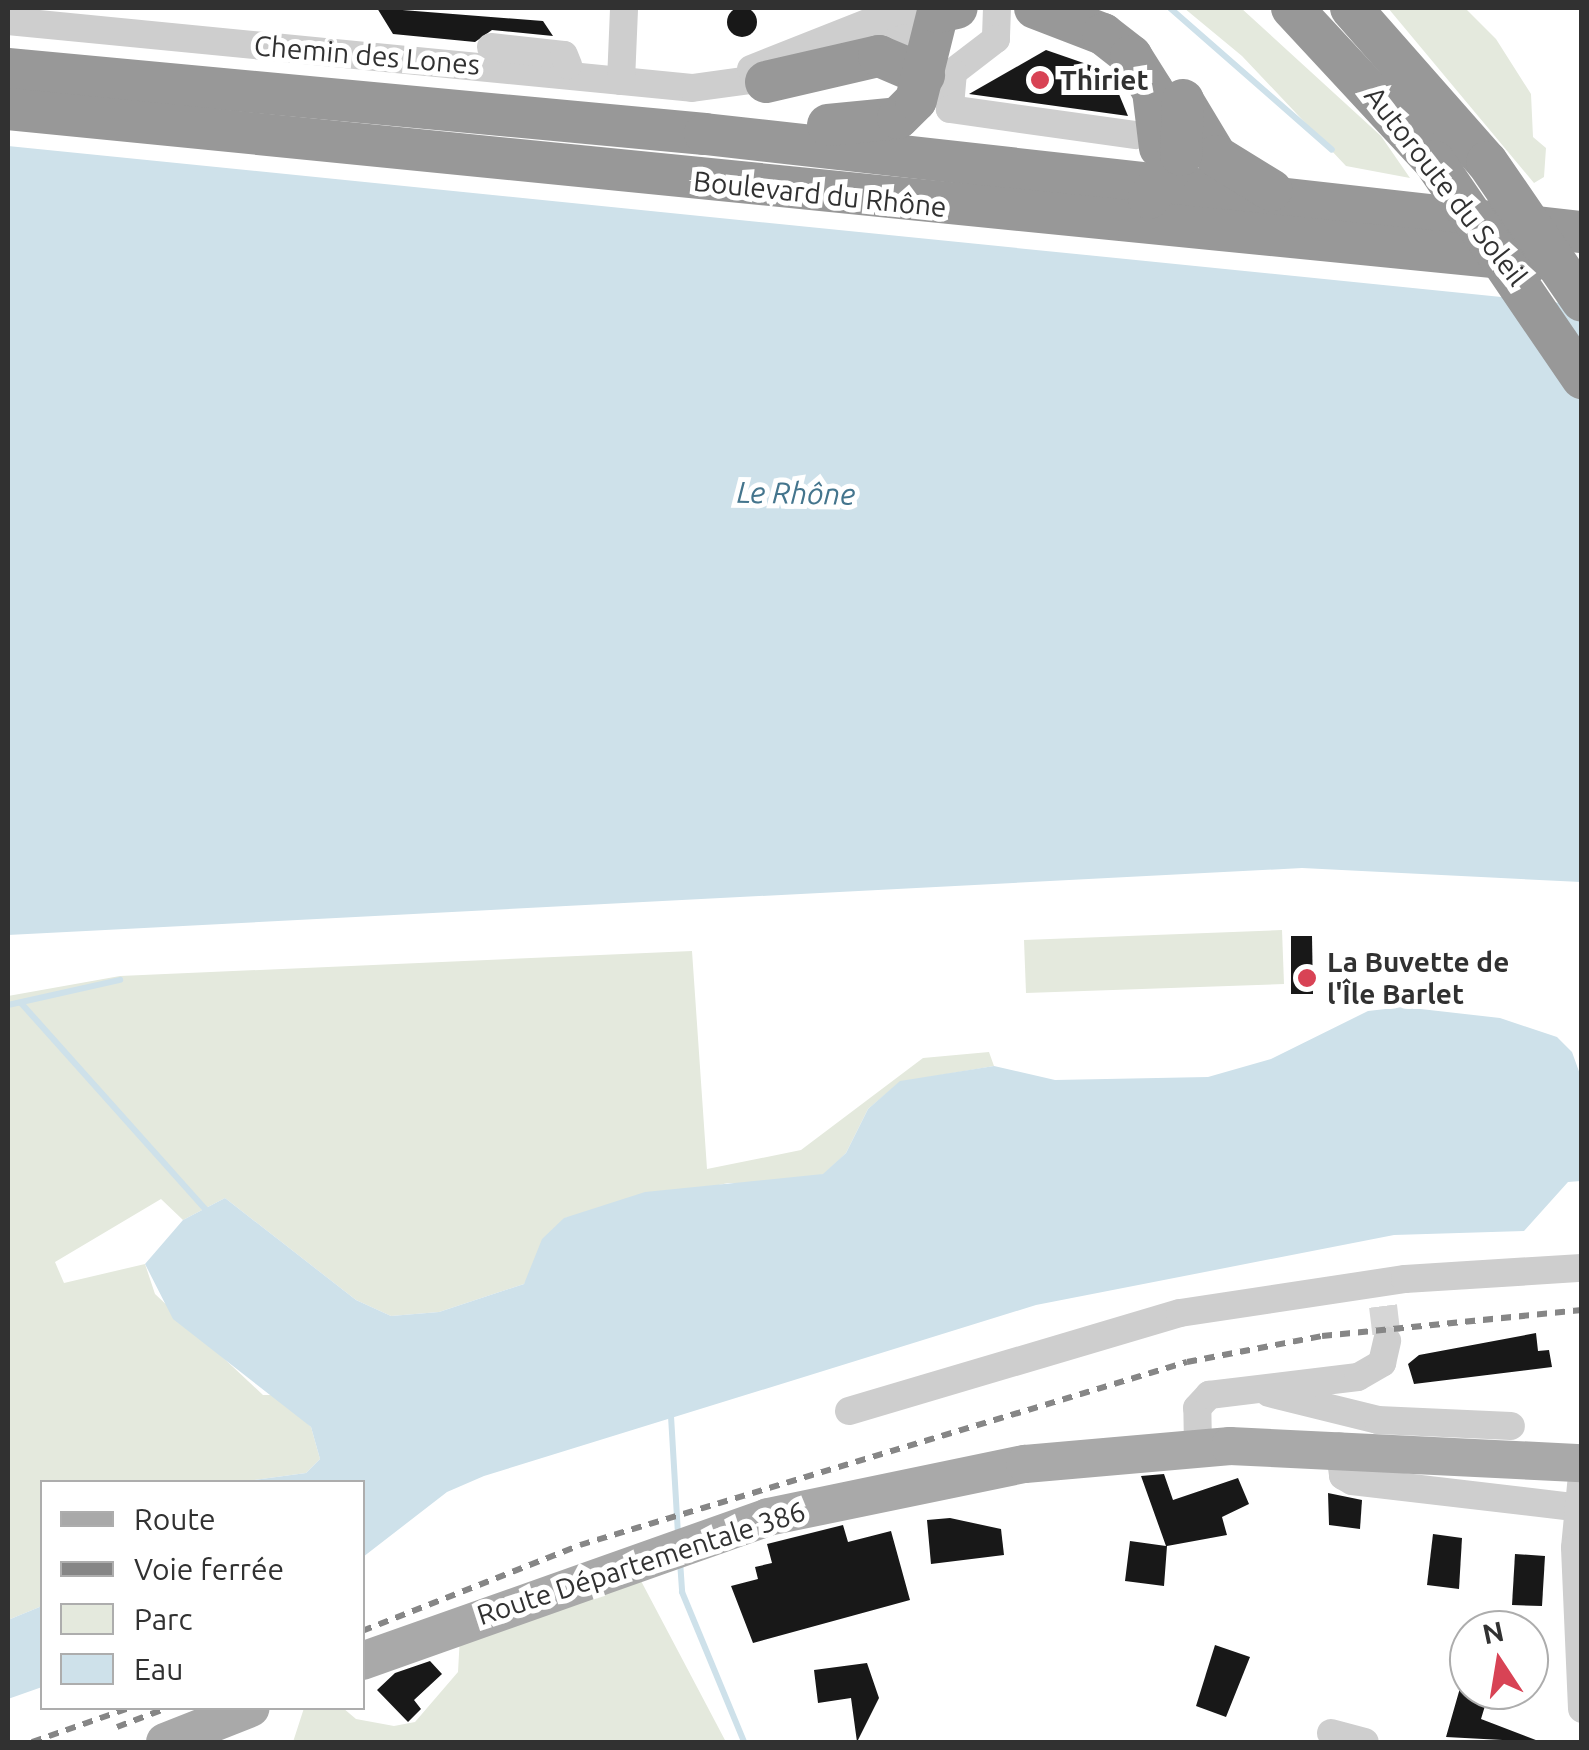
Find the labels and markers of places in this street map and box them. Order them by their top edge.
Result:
place label: Thiriet [1060,63,1148,97]
marker: Thiriet [1029,69,1051,91]
place label: La Buvette de l'Île Barlet [1327,945,1509,1011]
marker: La Buvette de l'Île Barlet [1296,967,1318,989]

